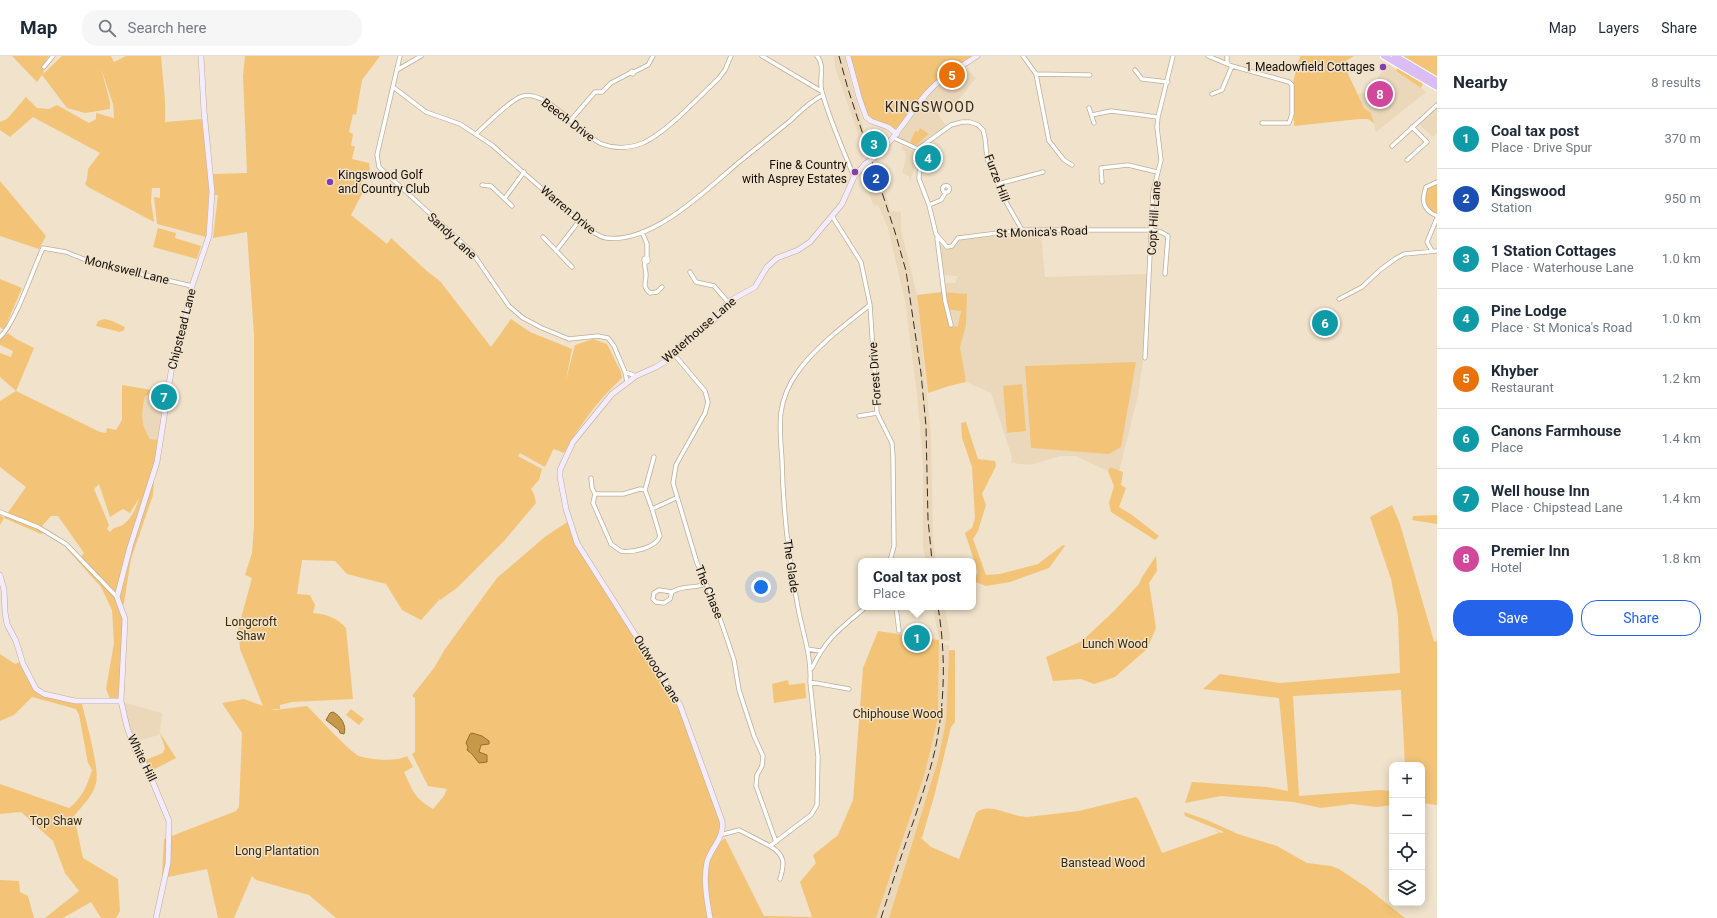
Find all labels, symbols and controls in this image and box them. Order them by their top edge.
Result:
search box [82,10,362,46]
text: Map [20,16,58,39]
icon: search [96,17,118,39]
text: Search here [128,19,206,37]
text: Map [1549,20,1576,36]
text: Layers [1598,20,1639,36]
text: Share [1661,20,1697,36]
pin: 5 [939,60,965,90]
place label: 1 Meadowfield Cottages [1245,60,1375,74]
marker: 1 Meadowfield Cottages [1378,62,1388,72]
text: Nearby [1453,72,1508,92]
text: 8 results [1651,75,1701,90]
pin: 8 [1367,79,1393,109]
street label: Beech Drive [539,95,597,145]
district label: KINGSWOOD [885,99,975,115]
text: Coal tax post [1491,122,1579,140]
pin: 3 [861,129,887,159]
text: 1 [1462,131,1470,146]
text: 370 m [1664,131,1701,146]
text: Place · Drive Spur [1491,140,1592,155]
pin: 4 [915,143,941,173]
street label: Furze Hill [982,152,1012,204]
place label: Fine & Country with Asprey Estates [742,158,847,186]
pin: 2 [863,163,889,193]
marker: Fine & Country with Asprey Estates [850,167,860,177]
place label: Kingswood Golf and Country Club [338,168,430,196]
marker: Kingswood Golf and Country Club [325,177,335,187]
street label: Copt Hill Lane [1144,180,1164,256]
text: Kingswood [1491,182,1566,200]
street label: Warren Drive [537,183,599,237]
text: 2 [1462,191,1470,206]
text: 950 m [1664,191,1701,206]
text: Station [1491,200,1532,215]
street label: Sandy Lane [425,210,479,262]
street label: St Monica's Road [996,223,1088,241]
text: 1 Station Cottages [1491,242,1616,260]
text: 3 [1462,251,1470,266]
text: 1.0 km [1662,251,1701,266]
street label: Monkswell Lane [83,253,171,287]
text: Place · Waterhouse Lane [1491,260,1634,275]
street label: Chipstead Lane [165,287,199,371]
street label: Waterhouse Lane [659,294,739,366]
text: Pine Lodge [1491,302,1567,320]
pin: 6 [1312,308,1338,338]
text: 4 [1462,311,1470,326]
text: 1.0 km [1662,311,1701,326]
text: Place · St Monica's Road [1491,320,1632,335]
street label: Forest Drive [866,342,884,406]
text: Khyber [1491,362,1539,380]
text: 5 [1462,371,1470,386]
text: 1.2 km [1662,371,1701,386]
text: Restaurant [1491,380,1554,395]
pin: 7 [151,382,177,412]
text: Canons Farmhouse [1491,422,1621,440]
text: 6 [1462,431,1470,446]
text: 1.4 km [1662,431,1701,446]
text: Place [1491,440,1523,455]
text: Well house Inn [1491,482,1590,500]
text: 7 [1462,491,1470,506]
text: 1.4 km [1662,491,1701,506]
text: Place · Chipstead Lane [1491,500,1623,515]
street label: The Glade [780,538,802,594]
text: Premier Inn [1491,542,1570,560]
text: 8 [1462,551,1470,566]
text: 1.8 km [1662,551,1701,566]
popup [858,558,976,610]
text: Hotel [1491,560,1522,575]
street label: The Chase [692,563,726,621]
text: Coal tax post [873,568,961,586]
your location [751,577,771,597]
text: Place [873,586,905,601]
button: Save [1453,600,1573,636]
button: Share [1581,600,1701,636]
park label: Longcroft Shaw [225,615,277,643]
pin: 1 [904,623,930,653]
street label: Outwood Lane [631,633,683,705]
park label: Lunch Wood [1082,637,1148,651]
park label: Chiphouse Wood [853,707,943,721]
street label: White Hill [125,732,159,784]
map controls [1389,762,1425,906]
button: + [1389,762,1425,798]
button: − [1389,798,1425,834]
park label: Top Shaw [30,814,82,828]
button: locate [1389,834,1425,870]
park label: Long Plantation [235,844,319,858]
park label: Banstead Wood [1061,856,1145,870]
button: layers [1389,870,1425,906]

